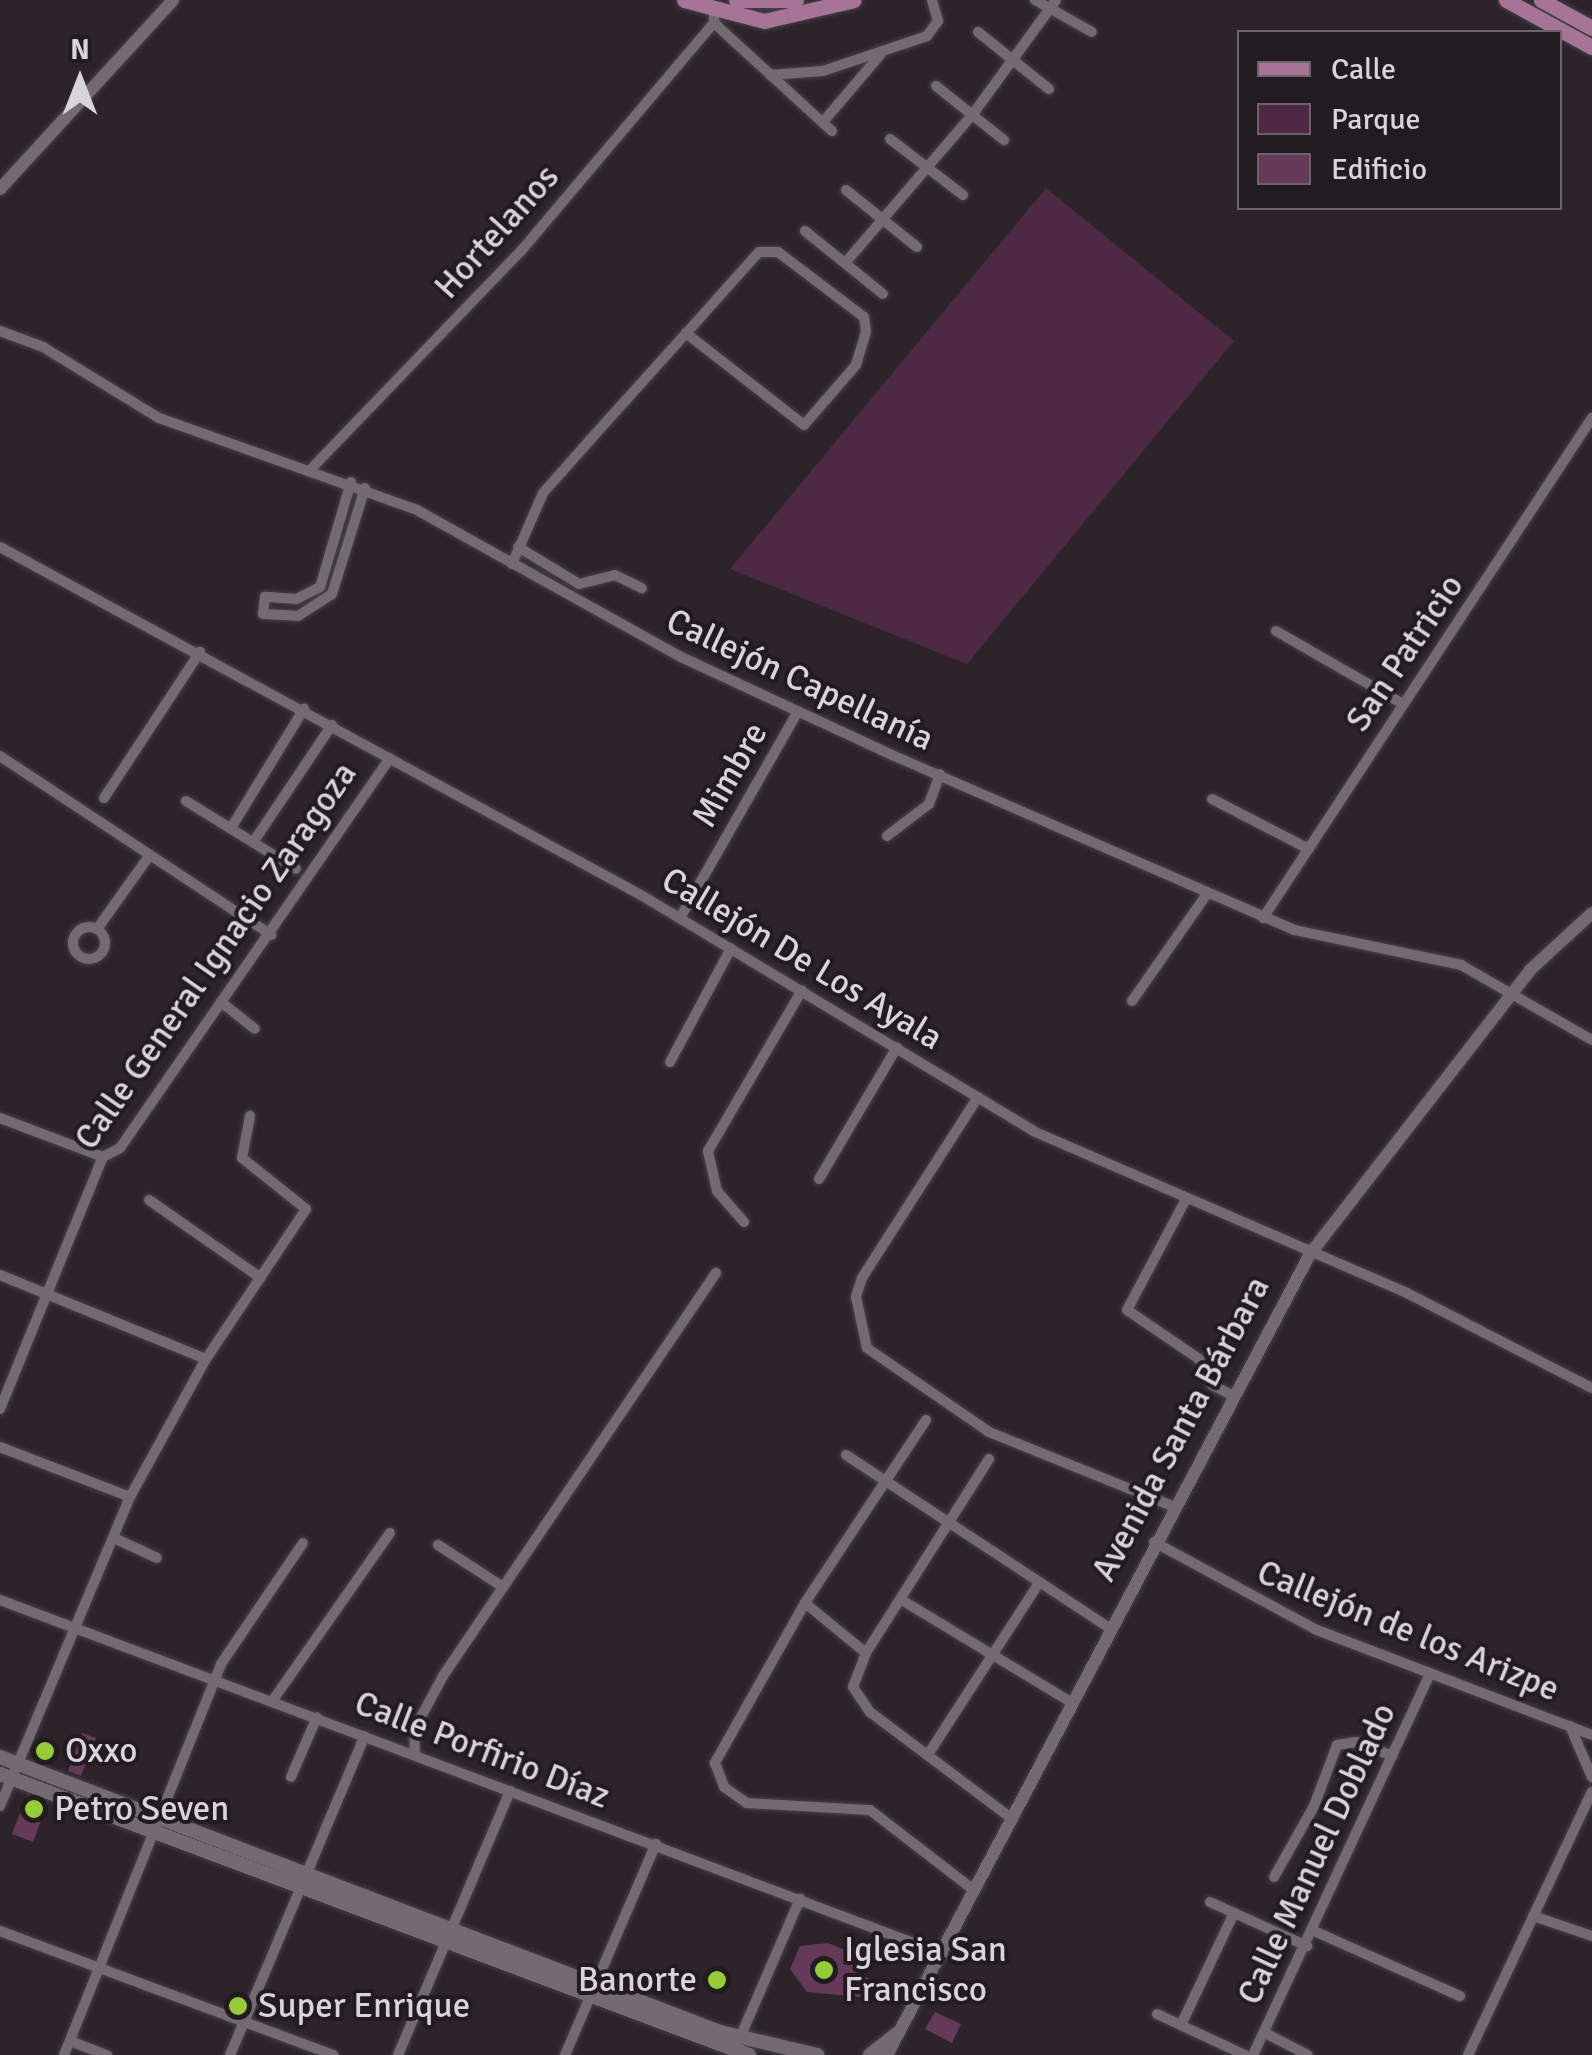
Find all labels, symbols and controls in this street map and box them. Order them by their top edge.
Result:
north arrow [30,30,130,130]
legend [1237,30,1562,210]
text: N [70,33,90,67]
text: Calle [1331,51,1396,88]
text: Parque [1331,101,1421,138]
text: Edificio [1331,151,1427,188]
street label: Hortelanos [426,156,568,308]
street label: San Patricio [1337,567,1473,739]
street label: Callejón Capellanía [660,600,940,760]
street label: Mimbre [683,715,777,835]
street label: Calle General Ignacio Zaragoza [66,754,366,1158]
street label: Callejón De Los Ayala [654,859,950,1059]
street label: Avenida Santa Bárbara [1083,1270,1279,1588]
street label: Callejón de los Arizpe [1251,1551,1565,1711]
street label: Calle Porfirio Díaz [349,1682,615,1818]
street label: Calle Manuel Doblado [1229,1697,1405,2011]
place label: Oxxo [65,1730,137,1772]
marker: Oxxo [34,1740,56,1762]
place label: Petro Seven [54,1788,229,1830]
marker: Petro Seven [23,1798,45,1820]
place label: Iglesia San Francisco [844,1929,1007,2011]
place label: Banorte [578,1959,697,2001]
marker: Iglesia San Francisco [813,1959,835,1981]
marker: Banorte [706,1969,728,1991]
place label: Super Enrique [258,1985,470,2027]
marker: Super Enrique [227,1995,249,2017]

